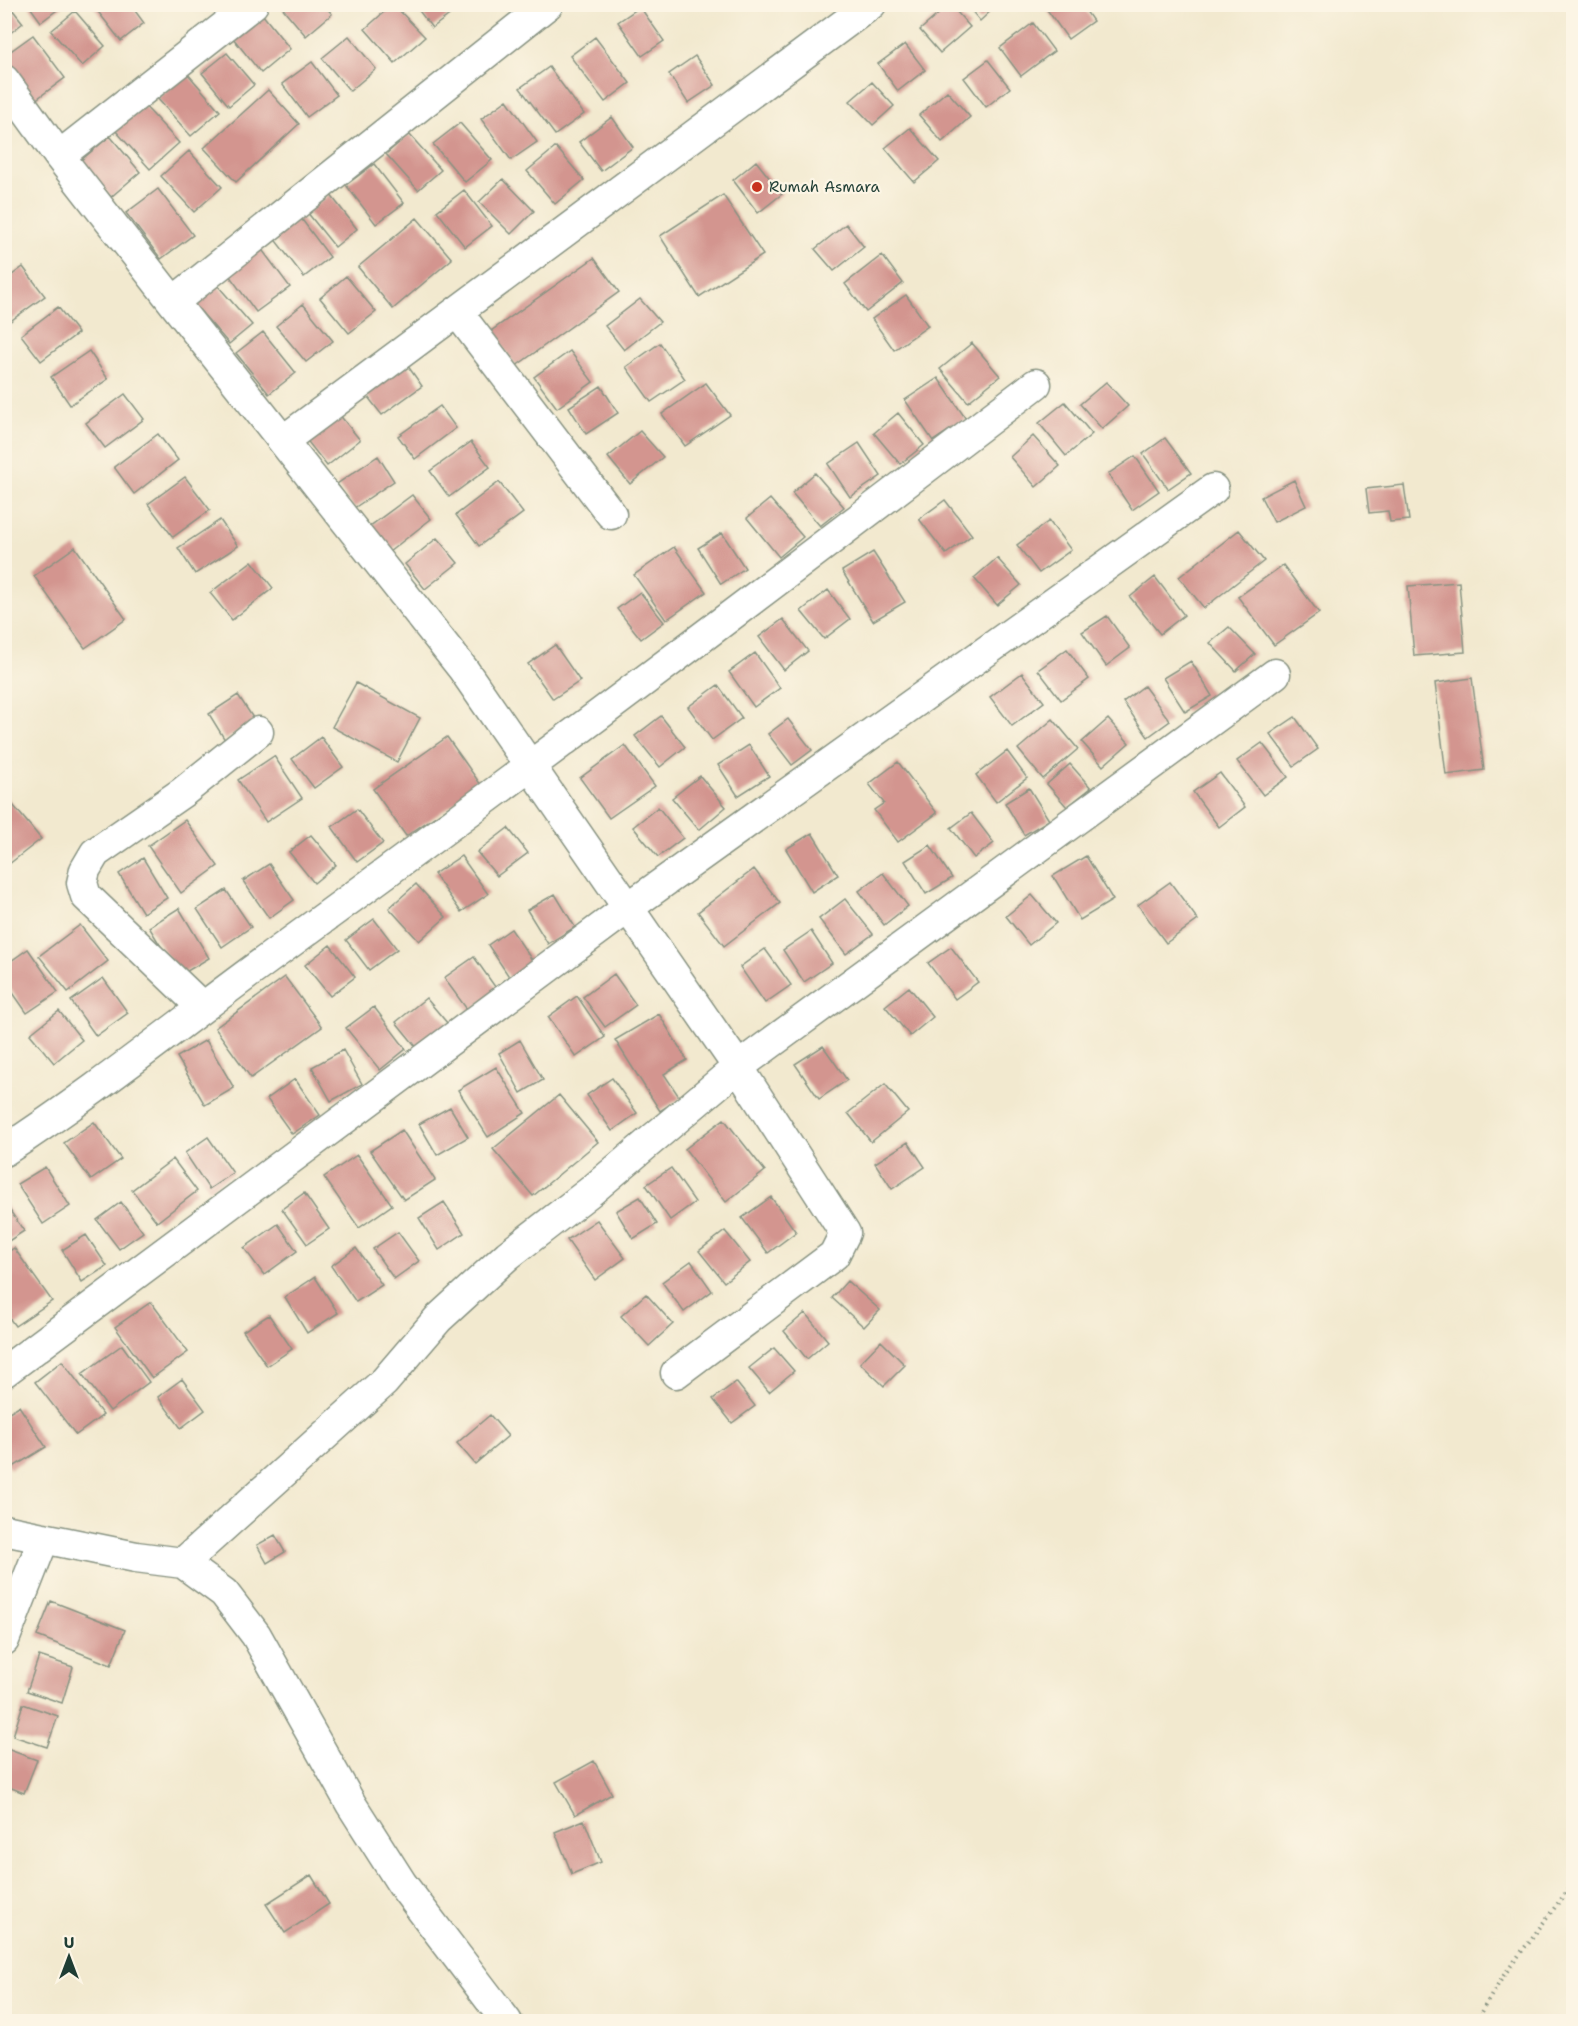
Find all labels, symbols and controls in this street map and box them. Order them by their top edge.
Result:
place label: Rumah Asmara [769,177,880,197]
marker: Rumah Asmara [750,180,764,194]
north arrow [39,1927,99,1987]
text: U [64,1932,75,1953]

